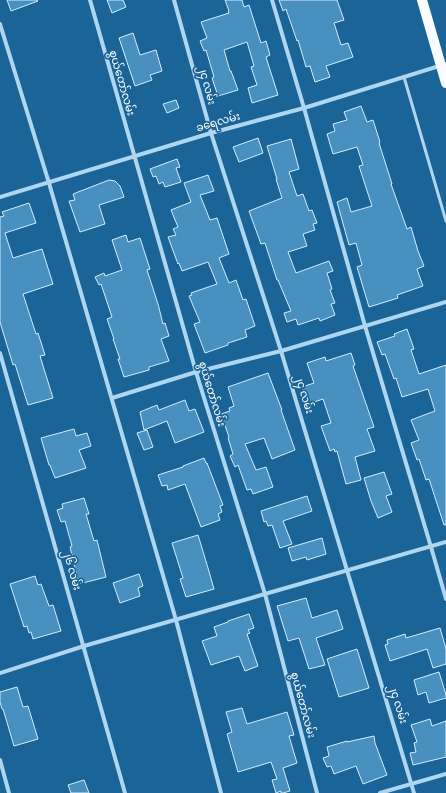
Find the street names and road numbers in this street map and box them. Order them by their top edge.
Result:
street label: စွယ်တော်လမ်း [105,48,139,118]
street label: ၂၄ လမ်း [194,64,220,107]
street label: ခရေလမ်း [194,108,242,136]
street label: စွယ်တော်လမ်း [194,359,229,429]
street label: ၂၄ လမ်း [290,372,317,416]
street label: ၂၆ လမ်း [58,548,85,593]
street label: စွယ်တော်လမ်း [286,670,319,740]
street label: ၂၄ လမ်း [384,682,411,726]

